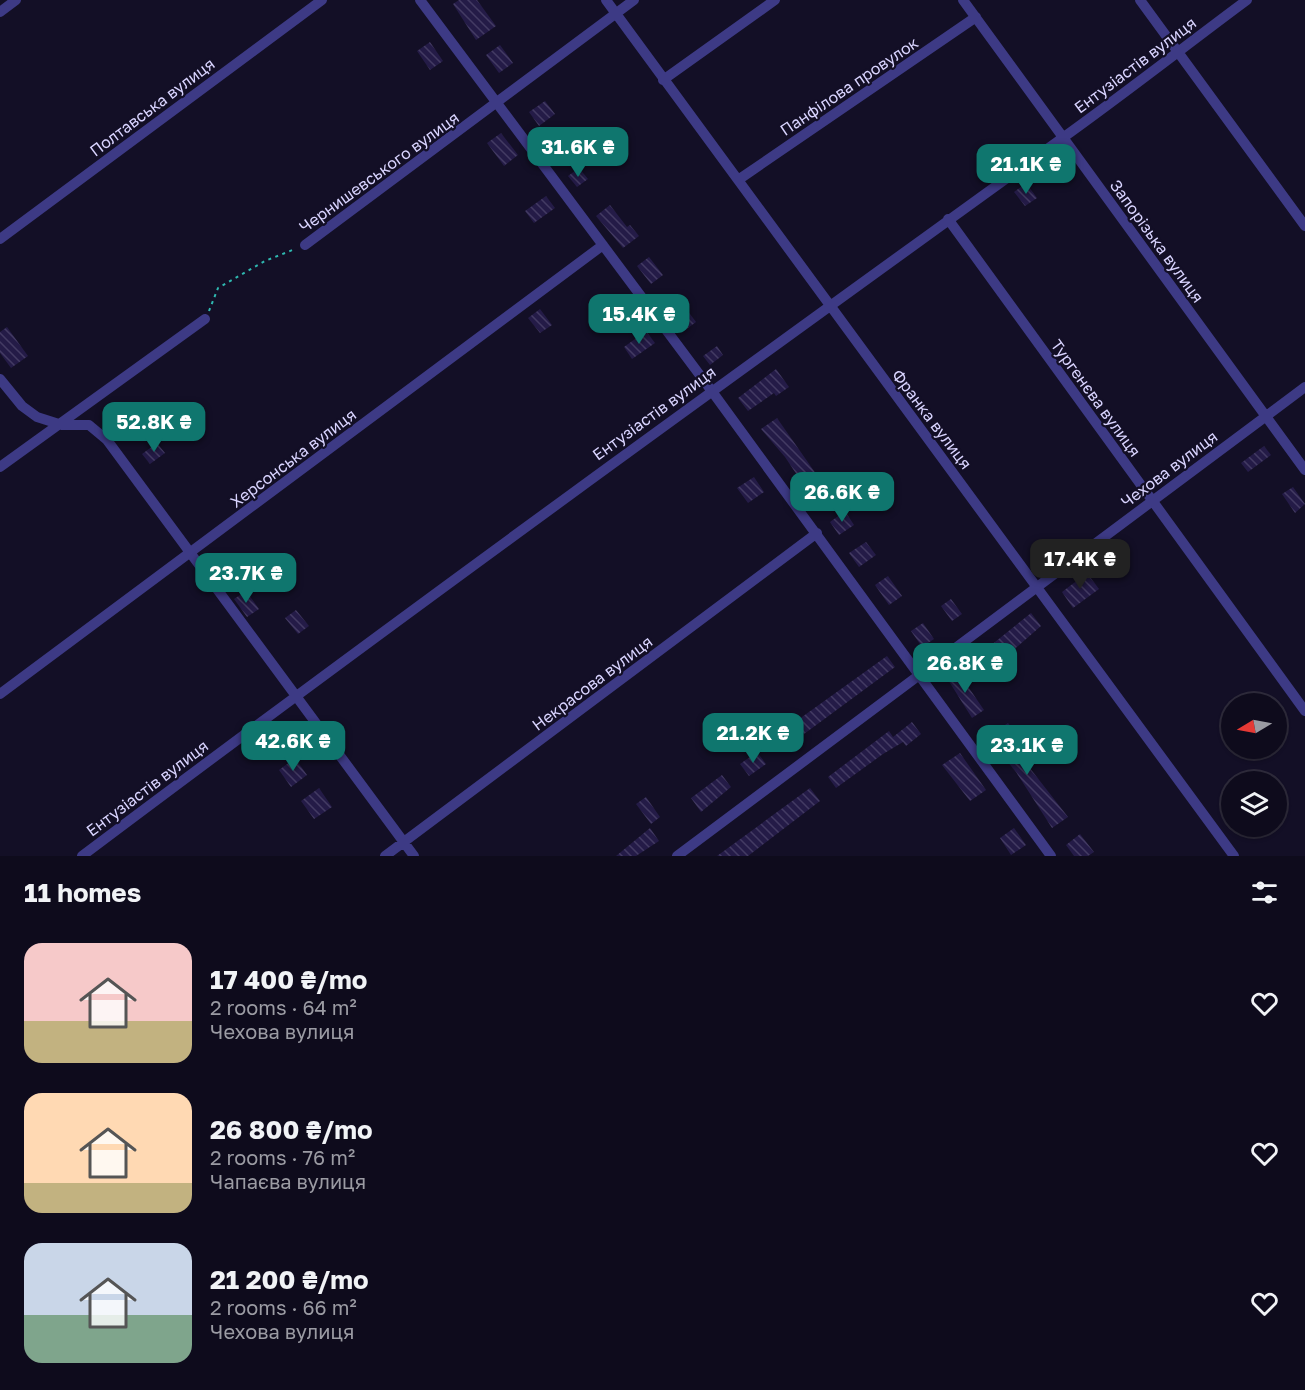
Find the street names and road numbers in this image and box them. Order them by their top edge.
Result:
street label: Ентузіастів вулиця [1070,13,1200,117]
street label: Панфілова провулок [776,32,922,140]
street label: Полтавська вулиця [86,53,218,161]
street label: Чернишевського вулиця [295,107,463,237]
street label: Запорізька вулиця [1106,176,1208,306]
street label: Тургенєва вулиця [1047,335,1145,461]
street label: Ентузіастів вулиця [588,362,720,464]
street label: Франка вулиця [888,365,976,473]
street label: Херсонська вулиця [226,404,360,512]
street label: Чехова вулиця [1117,426,1221,512]
street label: Некрасова вулиця [528,631,656,735]
street label: Ентузіастів вулиця [82,736,212,840]

